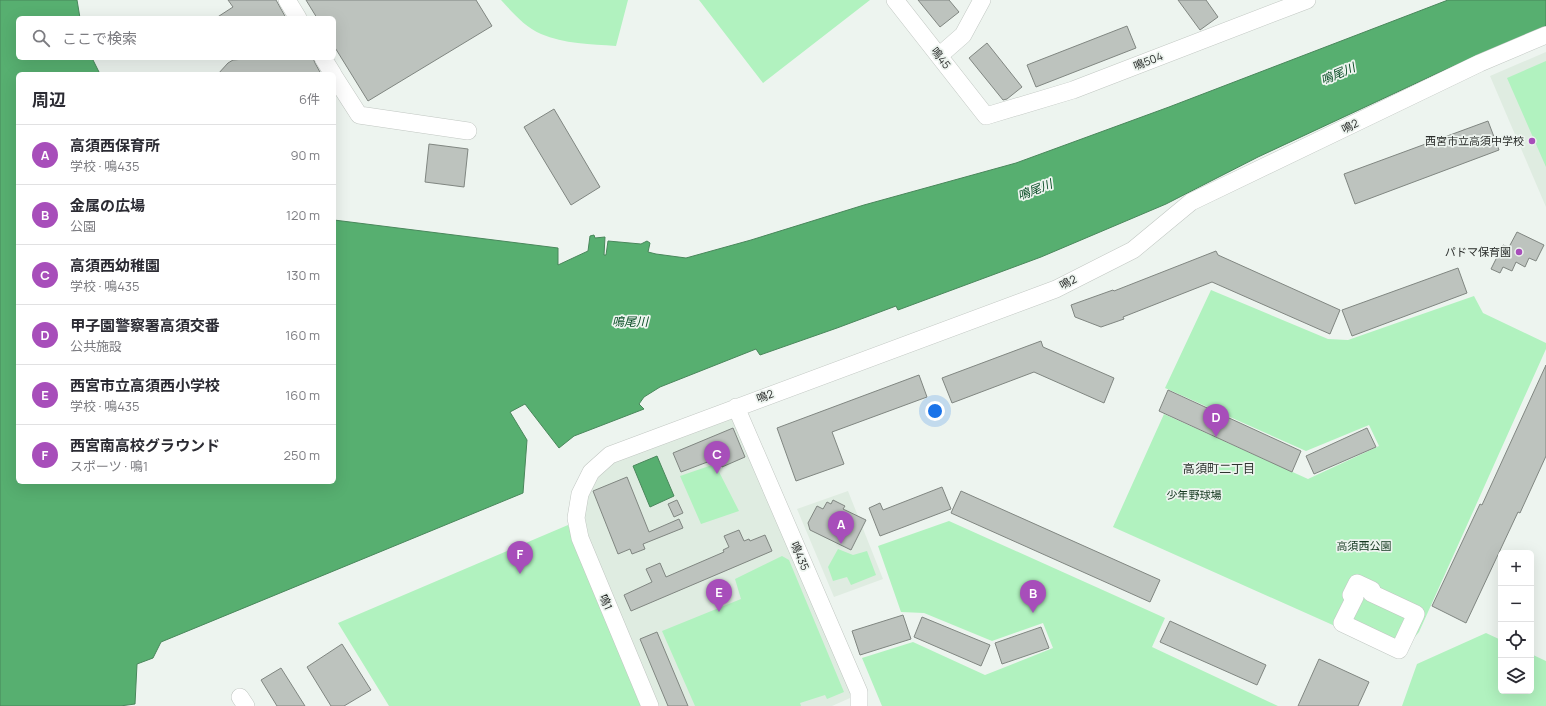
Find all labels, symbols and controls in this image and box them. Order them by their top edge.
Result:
search box [16,16,336,60]
icon: search [30,27,52,49]
text: ここで検索 [62,28,137,49]
street label: 鳴45 [928,44,955,72]
street label: 鳴504 [1131,48,1165,73]
water label: 鳴尾川 [1318,58,1360,88]
text: 周辺 [32,88,66,111]
text: 6件 [299,90,320,108]
street label: 鳴2 [1339,115,1361,136]
place label: 西宮市立高須中学校 [1425,133,1524,148]
text: 高須西保育所 [70,135,160,156]
marker: 西宮市立高須中学校 [1527,136,1537,146]
text: A [41,146,49,164]
text: 90 m [290,146,320,164]
text: 学校 · 鳴435 [70,157,140,175]
water label: 鳴尾川 [1015,174,1057,204]
text: 金属の広場 [70,195,145,216]
text: B [41,206,49,224]
text: 120 m [286,206,320,224]
text: 公園 [70,217,96,235]
place label: パドマ保育園 [1445,244,1511,259]
marker: パドマ保育園 [1514,247,1524,257]
text: 高須西幼稚園 [70,255,160,276]
text: C [40,266,50,284]
text: 130 m [286,266,320,284]
street label: 鳴2 [1057,271,1079,292]
text: 学校 · 鳴435 [70,277,140,295]
water label: 鳴尾川 [612,313,650,330]
text: 甲子園警察署高須交番 [70,315,220,336]
text: D [40,326,50,344]
text: 160 m [285,326,320,344]
text: 公共施設 [70,337,122,355]
text: 西宮市立高須西小学校 [70,375,220,396]
text: E [41,386,49,404]
text: 160 m [285,386,320,404]
street label: 鳴2 [754,386,776,406]
text: 学校 · 鳴435 [70,397,140,415]
your location [925,401,945,421]
pin: D [1203,404,1229,437]
text: 西宮南高校グラウンド [70,435,220,456]
pin: C [704,441,730,474]
text: F [42,446,48,464]
text: 250 m [284,446,320,464]
text: スポーツ · 鳴1 [70,457,148,475]
district label: 高須町二丁目 [1183,460,1255,477]
park label: 少年野球場 [1167,487,1222,502]
pin: A [828,511,854,544]
park label: 高須西公園 [1337,538,1392,553]
street label: 鳴435 [788,539,813,573]
pin: F [507,541,533,574]
map controls [1498,550,1534,694]
button: + [1498,550,1534,586]
pin: E [706,579,732,612]
pin: B [1020,580,1046,613]
button: − [1498,586,1534,622]
street label: 鳴1 [597,592,616,612]
button: locate [1498,622,1534,658]
button: layers [1498,658,1534,694]

